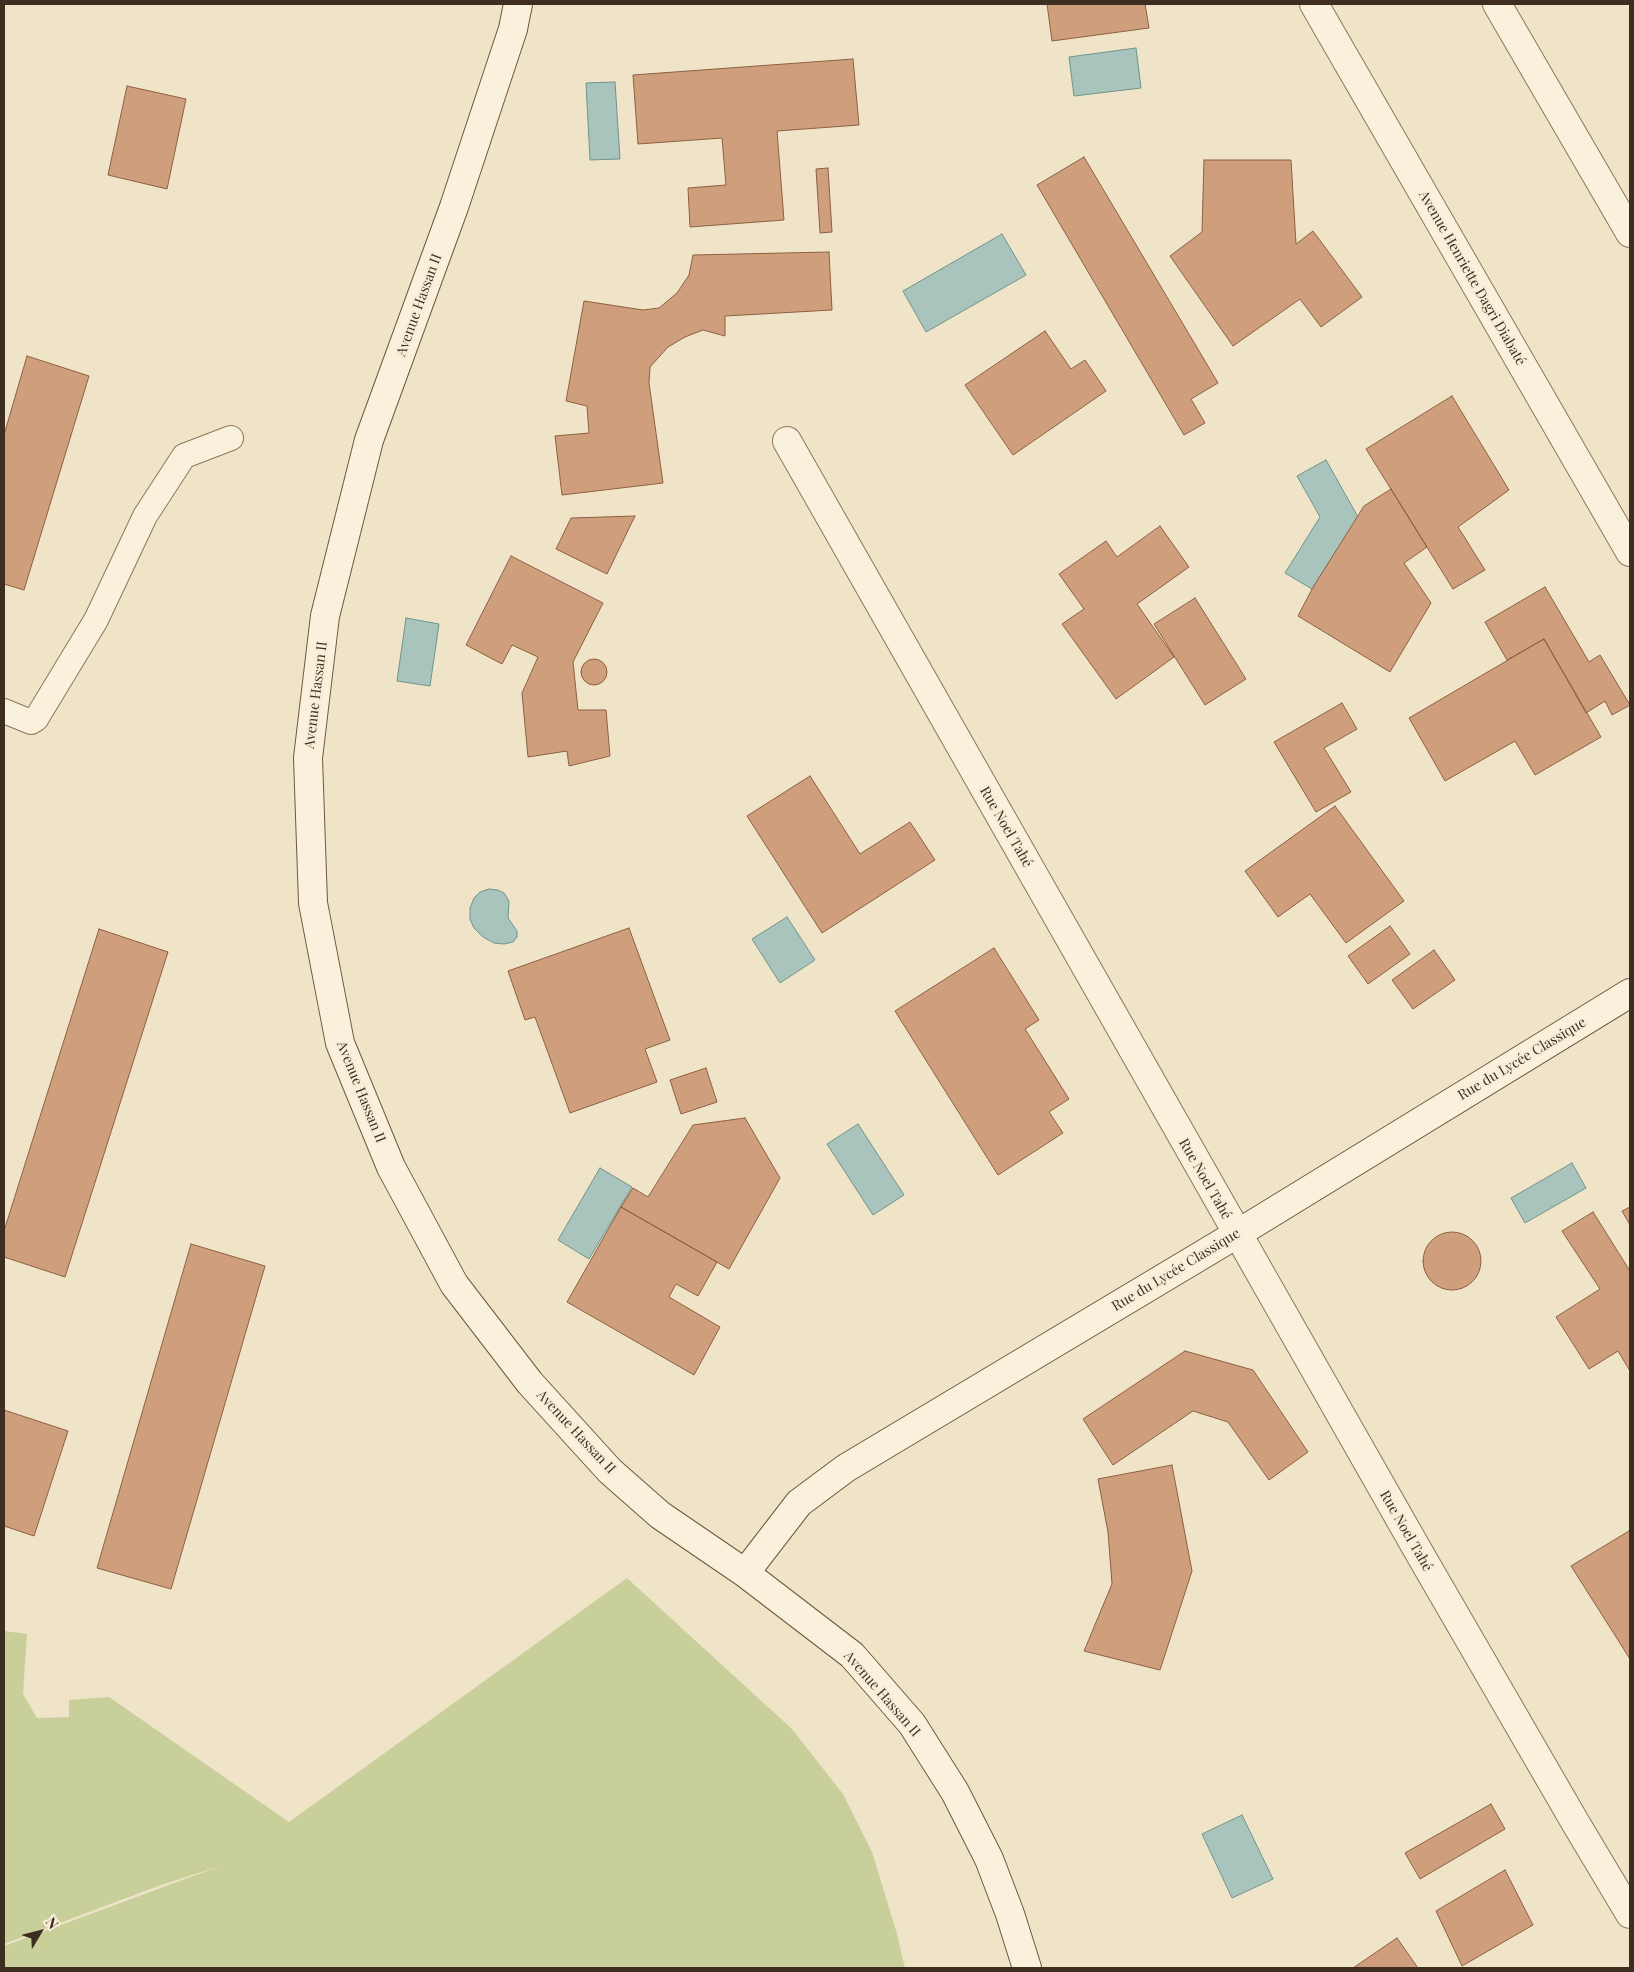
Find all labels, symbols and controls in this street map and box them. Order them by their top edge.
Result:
street label: Avenue Henriette Dagri Diabaté [1415,188,1529,368]
street label: Avenue Hassan II [393,251,445,359]
street label: Avenue Hassan II [301,640,331,750]
street label: Rue Noel Tahé [976,784,1036,870]
street label: Rue du Lycée Classique [1455,1014,1589,1104]
street label: Avenue Hassan II [333,1039,389,1145]
street label: Rue Noel Tahé [1175,1136,1235,1222]
street label: Rue du Lycée Classique [1109,1225,1243,1315]
street label: Avenue Hassan II [533,1387,619,1477]
street label: Rue Noel Tahé [1376,1488,1436,1574]
street label: Avenue Hassan II [840,1648,924,1740]
north arrow [15,1907,65,1957]
text: N [42,1913,63,1932]

